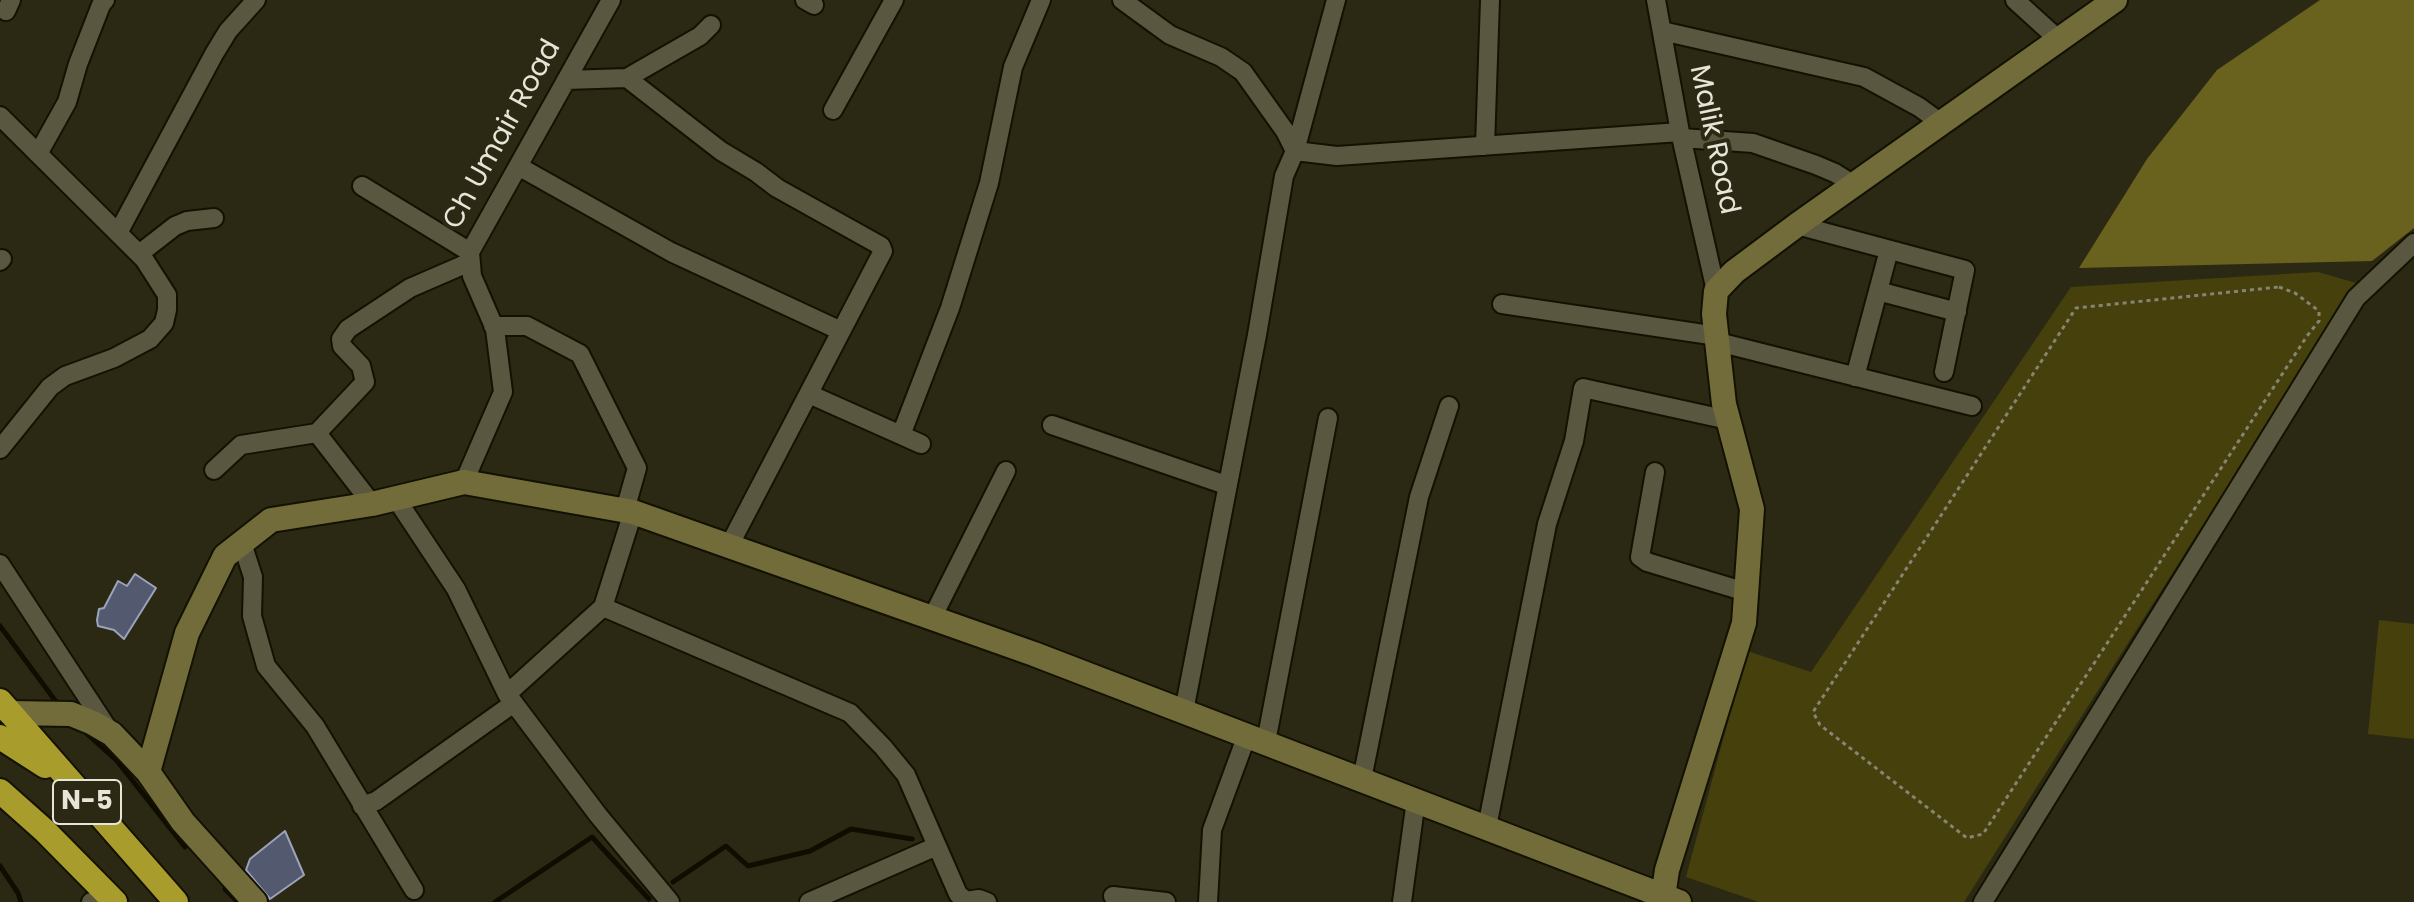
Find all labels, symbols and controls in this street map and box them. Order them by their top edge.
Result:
street label: Ch Umair Road [437,34,569,236]
street label: Malik Road [1681,62,1745,218]
road number: N-5 [53,780,121,824]

